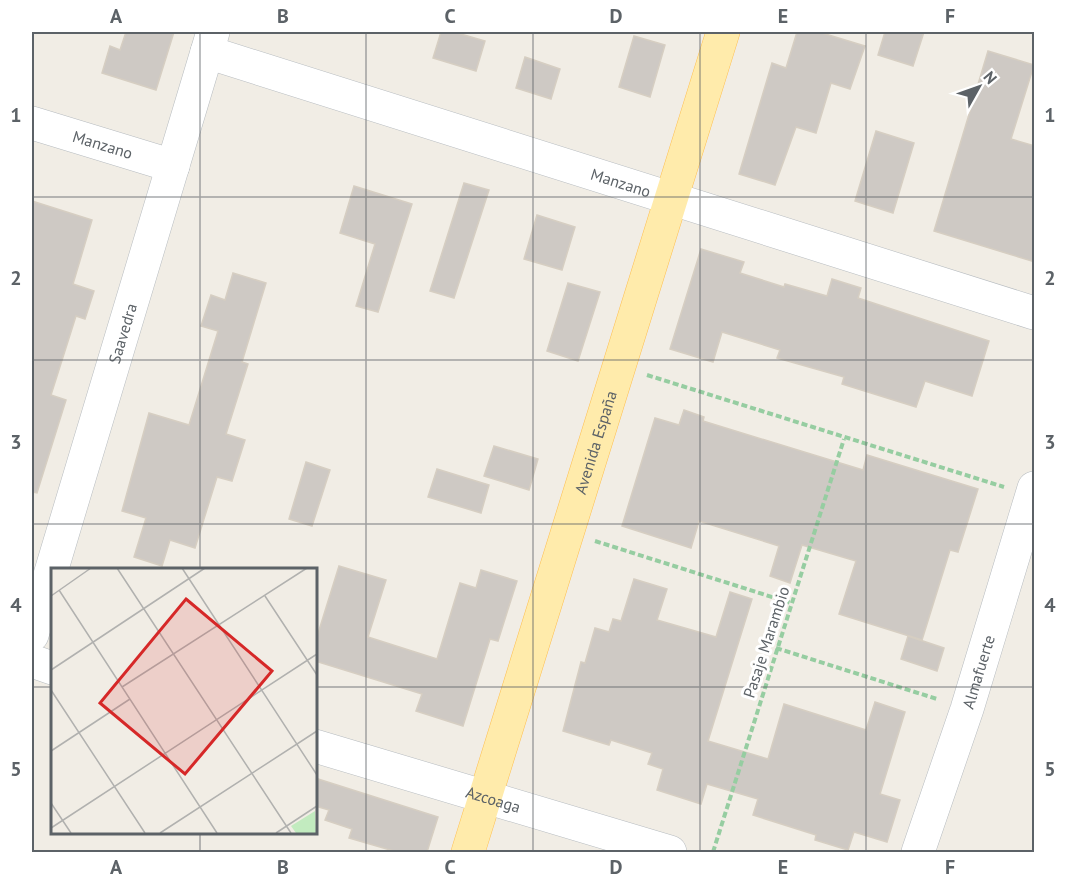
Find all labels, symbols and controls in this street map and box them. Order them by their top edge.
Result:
text: A [110,3,123,29]
text: B [277,3,289,29]
text: C [444,3,456,29]
text: D [610,3,623,29]
text: E [778,3,788,29]
text: F [945,3,955,29]
north arrow [949,57,1009,117]
text: N [979,67,1002,88]
text: 1 [10,102,22,128]
text: 1 [1044,102,1056,128]
street label: Manzano [70,126,135,163]
street label: Manzano [588,164,653,201]
text: 2 [10,265,22,291]
text: 2 [1044,265,1056,291]
street label: Saavedra [104,301,141,366]
street label: Avenida España [570,388,621,496]
text: 3 [10,429,22,455]
text: 3 [1044,429,1056,455]
inset map [51,568,316,833]
street label: Pasaje Marambio [739,584,793,700]
text: 4 [10,592,22,618]
text: 4 [1044,592,1056,618]
street label: Almafuerte [958,632,999,711]
text: 5 [10,756,22,782]
text: 5 [1044,756,1056,782]
street label: Azcoaga [464,782,523,817]
text: A [110,854,123,880]
text: B [277,854,289,880]
text: C [444,854,456,880]
text: D [610,854,623,880]
text: E [778,854,788,880]
text: F [945,854,955,880]

